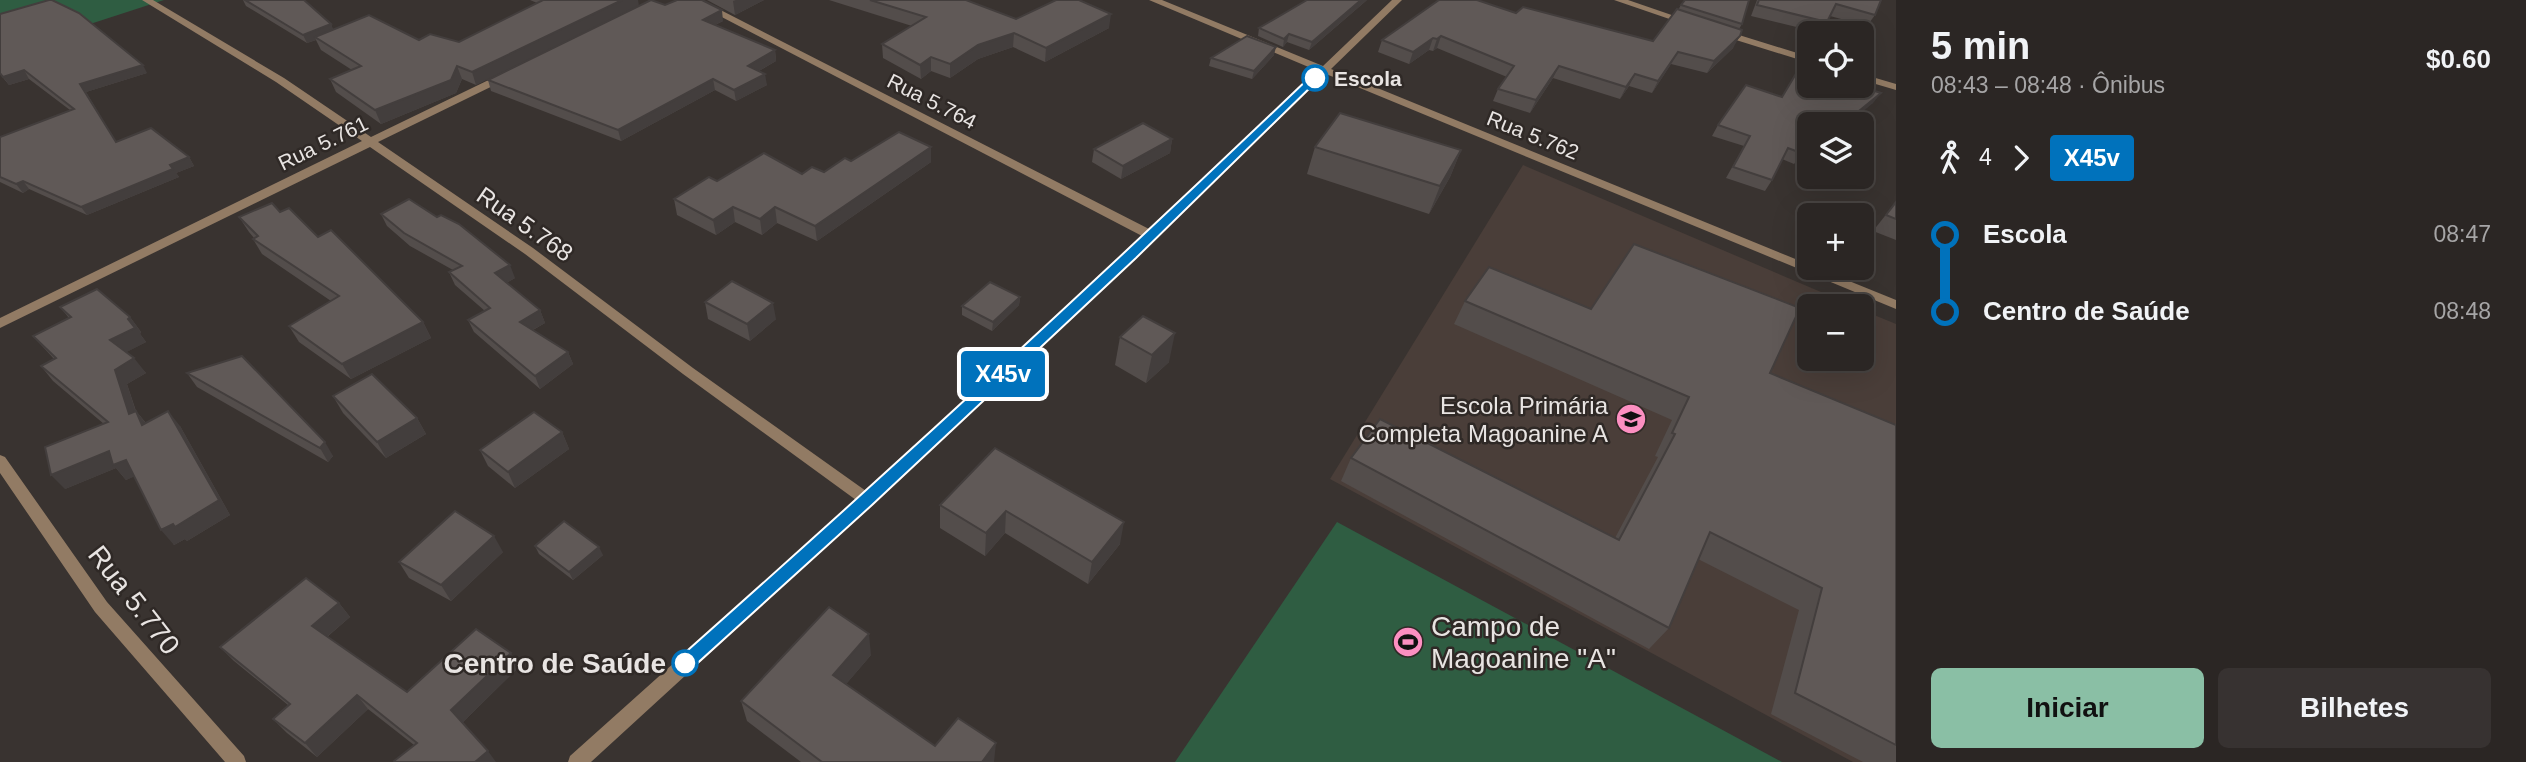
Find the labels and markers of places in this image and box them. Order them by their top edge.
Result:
marker: Escola [1302,65,1328,91]
place label: Escola [1334,67,1402,90]
place label: Escola Primária Completa Magoanine A [1359,392,1609,447]
school or university icon: Escola Primária Completa Magoanine A [1614,402,1648,436]
place label: Campo de Magoanine "A" [1431,611,1616,674]
sports icon: Campo de Magoanine "A" [1391,625,1425,659]
place label: Centro de Saúde [444,648,666,679]
marker: Centro de Saúde [672,650,698,676]

